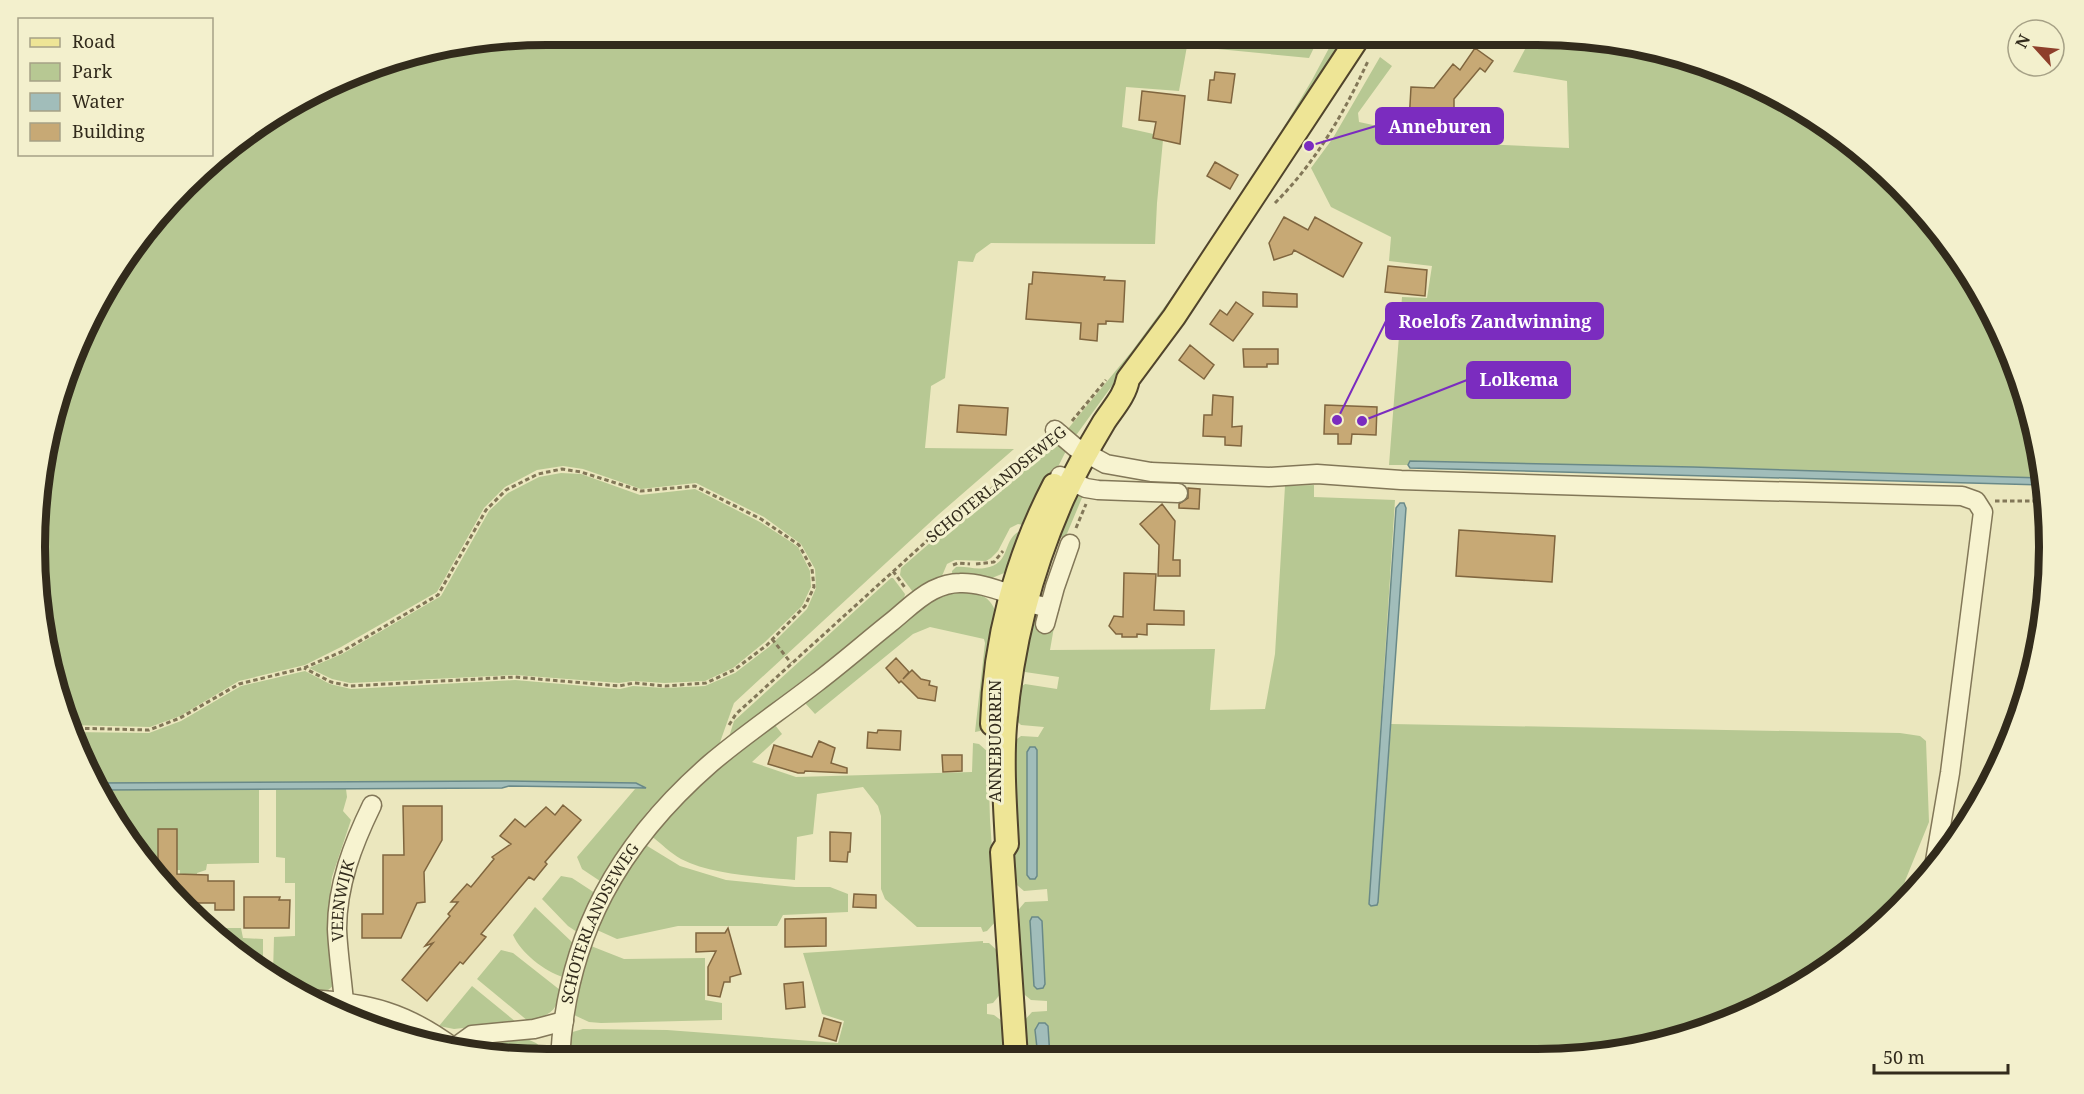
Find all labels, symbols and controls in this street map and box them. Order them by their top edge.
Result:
legend [18,18,213,156]
north arrow [2006,18,2066,78]
text: Road [72,29,115,53]
text: N [2010,30,2035,52]
text: Park [72,59,112,83]
text: Water [72,89,125,113]
callout: Anneburen [1376,108,1503,144]
text: Anneburen [1388,114,1492,138]
text: Building [72,119,145,143]
callout: Roelofs Zandwinning [1386,303,1603,339]
text: Roelofs Zandwinning [1399,309,1592,333]
callout: Lolkema [1467,362,1570,398]
text: Lolkema [1479,367,1559,391]
street label: SCHOTERLANDSEWEG [921,420,1071,547]
street label: ANNEBUORREN [984,680,1006,802]
street label: SCHOTERLANDSEWEG [556,838,644,1006]
street label: VEENWIJK [326,856,360,942]
scale bar [1874,1037,2008,1075]
text: 50 m [1883,1045,1925,1069]

